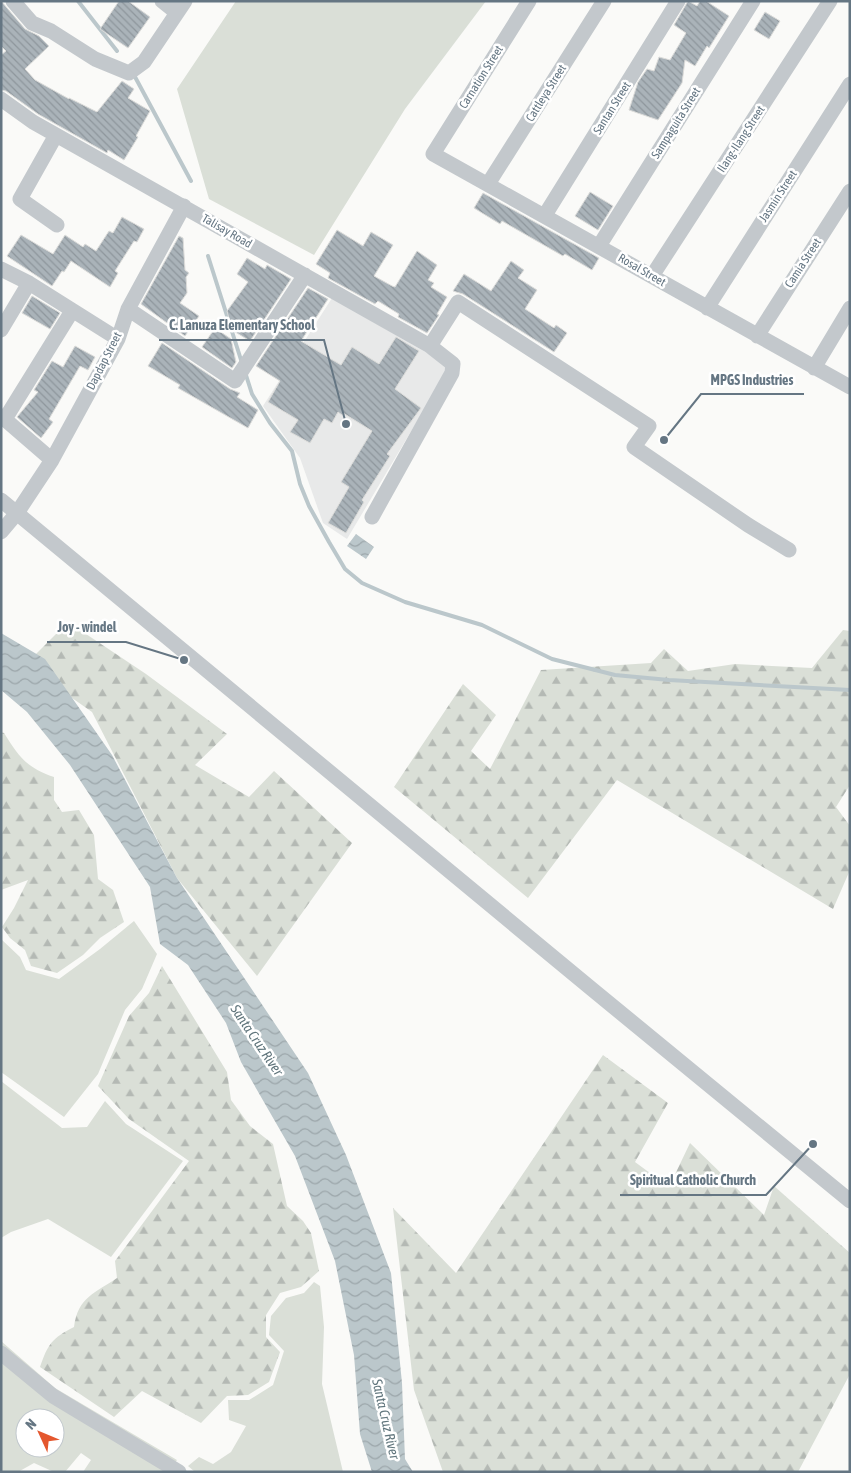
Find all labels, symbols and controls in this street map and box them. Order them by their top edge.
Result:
street label: Carnation Street [456,42,506,111]
street label: Cattleya Street [523,61,569,124]
street label: Santan Street [590,79,634,137]
street label: Sampaguita Street [649,84,704,161]
street label: Ilang-Ilang Street [714,103,768,175]
street label: Jasmin Street [756,167,800,224]
street label: Talisay Road [200,211,254,251]
street label: Camia Street [782,235,824,290]
street label: Rosal Street [616,251,669,289]
callout: C. Lanuza Elementary School [159,311,324,340]
text: C. Lanuza Elementary School [169,317,315,333]
street label: Dapdap Street [83,329,125,392]
callout: MPGS Industries [701,365,804,394]
text: MPGS Industries [711,372,793,388]
callout: Joy - windel [47,613,126,642]
text: Joy - windel [56,619,117,635]
water label: Santa Cruz River [227,1001,287,1079]
callout: Spiritual Catholic Church [620,1166,766,1195]
text: Spiritual Catholic Church [630,1172,756,1188]
water label: Santa Cruz River [369,1376,403,1462]
north arrow [15,1408,65,1458]
text: N [22,1415,39,1432]

